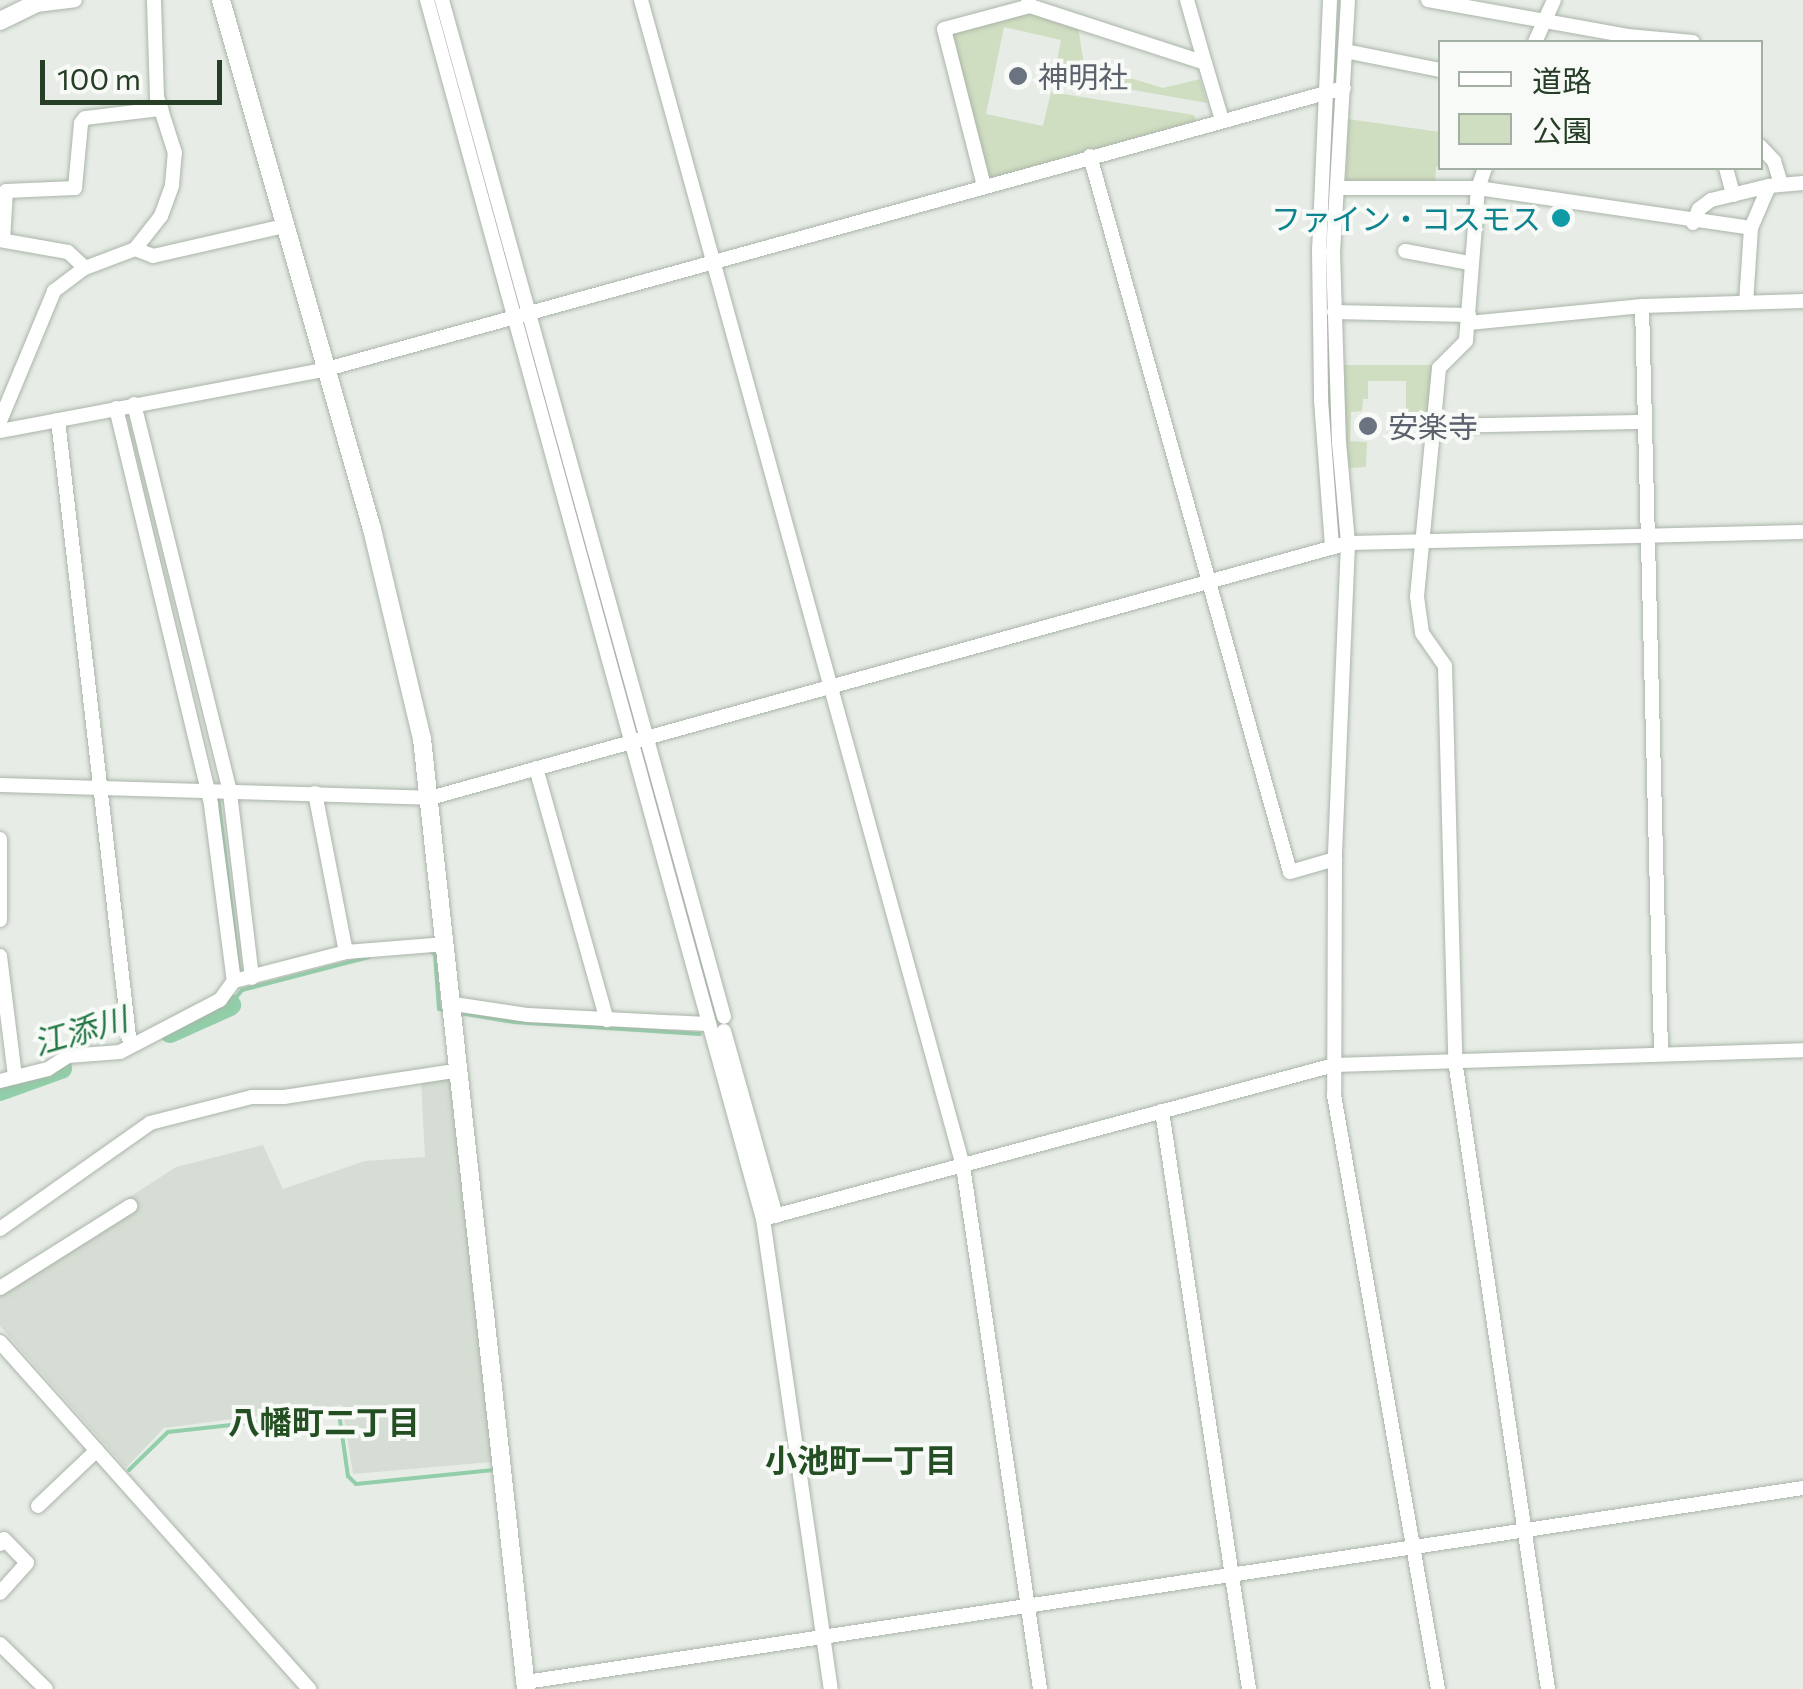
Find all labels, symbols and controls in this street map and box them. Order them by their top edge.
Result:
scale bar [45,40,228,102]
legend [1438,40,1763,170]
place label: 神明社 [1038,58,1128,94]
text: 100 m [57,59,141,96]
text: 道路 [1532,61,1592,98]
marker: 神明社 [1007,65,1029,87]
text: 公園 [1532,111,1592,148]
place label: ファイン・コスモス [1271,200,1541,236]
marker: ファイン・コスモス [1550,207,1572,229]
place label: 安楽寺 [1388,408,1478,444]
marker: 安楽寺 [1357,415,1379,437]
water label: 江添川 [29,998,131,1062]
district label: 八幡町二丁目 [228,1402,420,1440]
district label: 小池町一丁目 [765,1440,957,1478]

